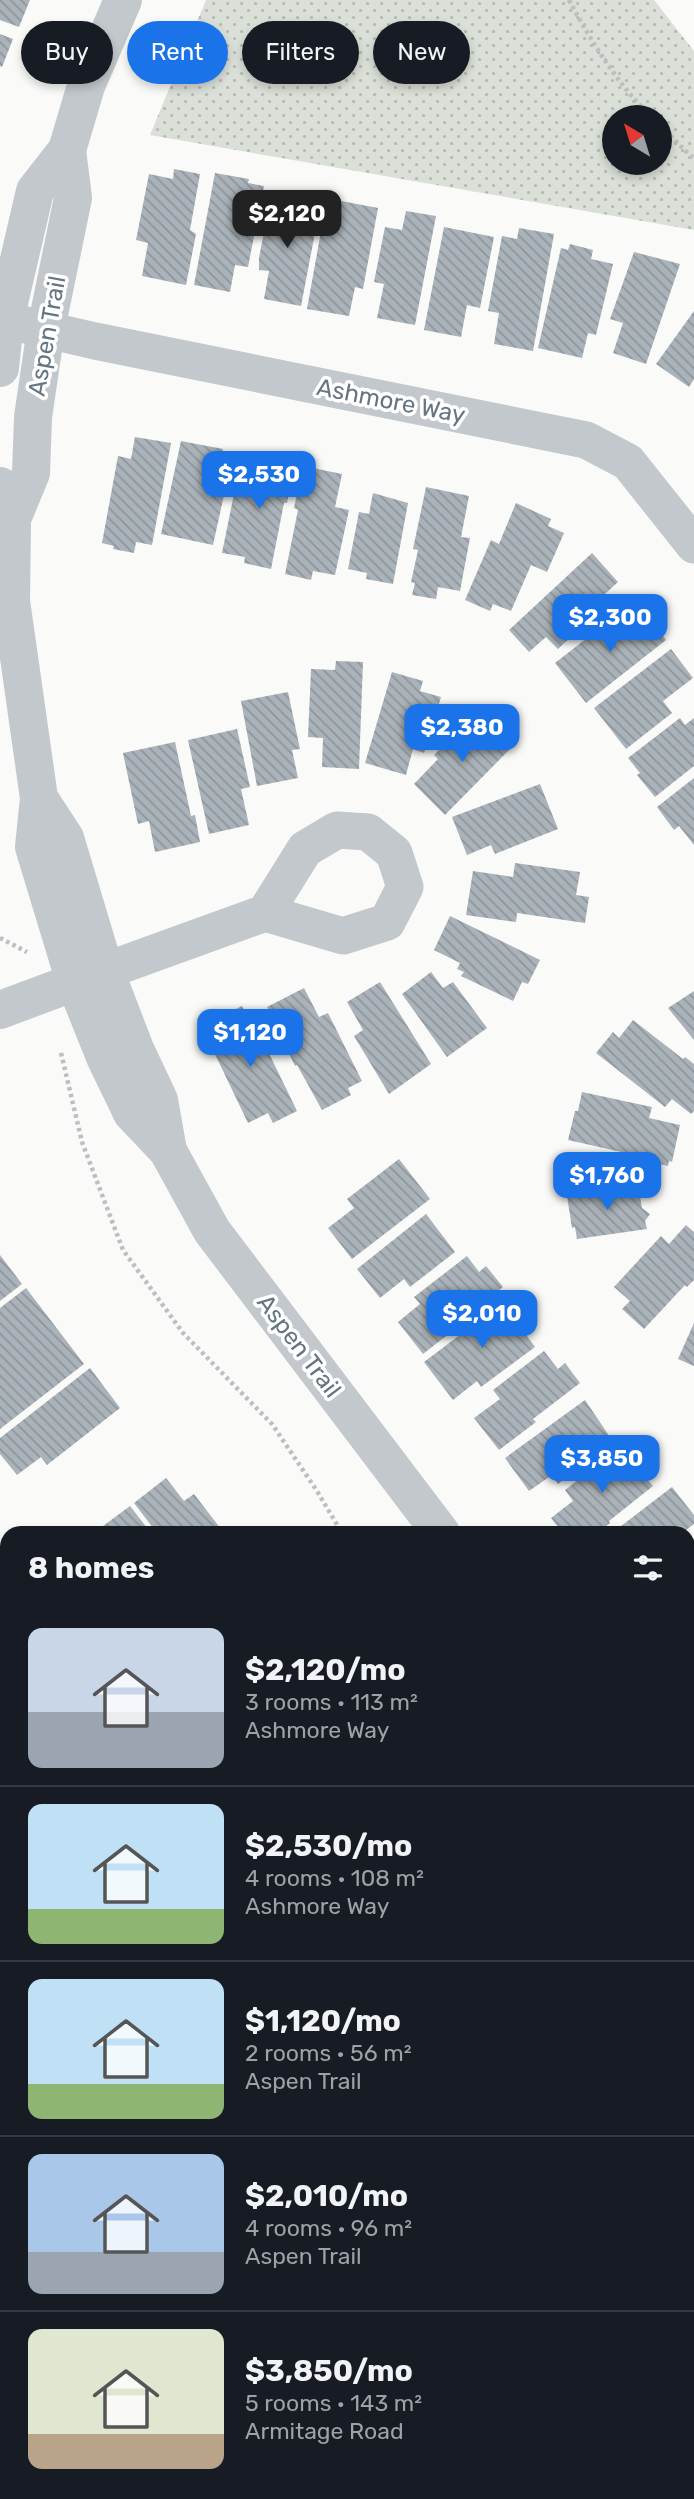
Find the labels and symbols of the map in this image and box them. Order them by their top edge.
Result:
north arrow [602,105,672,175]
pin: $2,120 [230,190,344,250]
street label: Aspen Trail [23,274,71,398]
street label: Ashmore Way [314,373,468,429]
pin: $2,530 [202,452,316,511]
pin: $2,300 [553,594,667,654]
pin: $2,380 [405,704,519,764]
pin: $1,120 [193,1010,307,1069]
pin: $1,760 [550,1152,664,1212]
street label: Aspen Trail [251,1289,347,1403]
pin: $2,010 [425,1290,539,1350]
pin: $3,850 [545,1436,659,1495]

